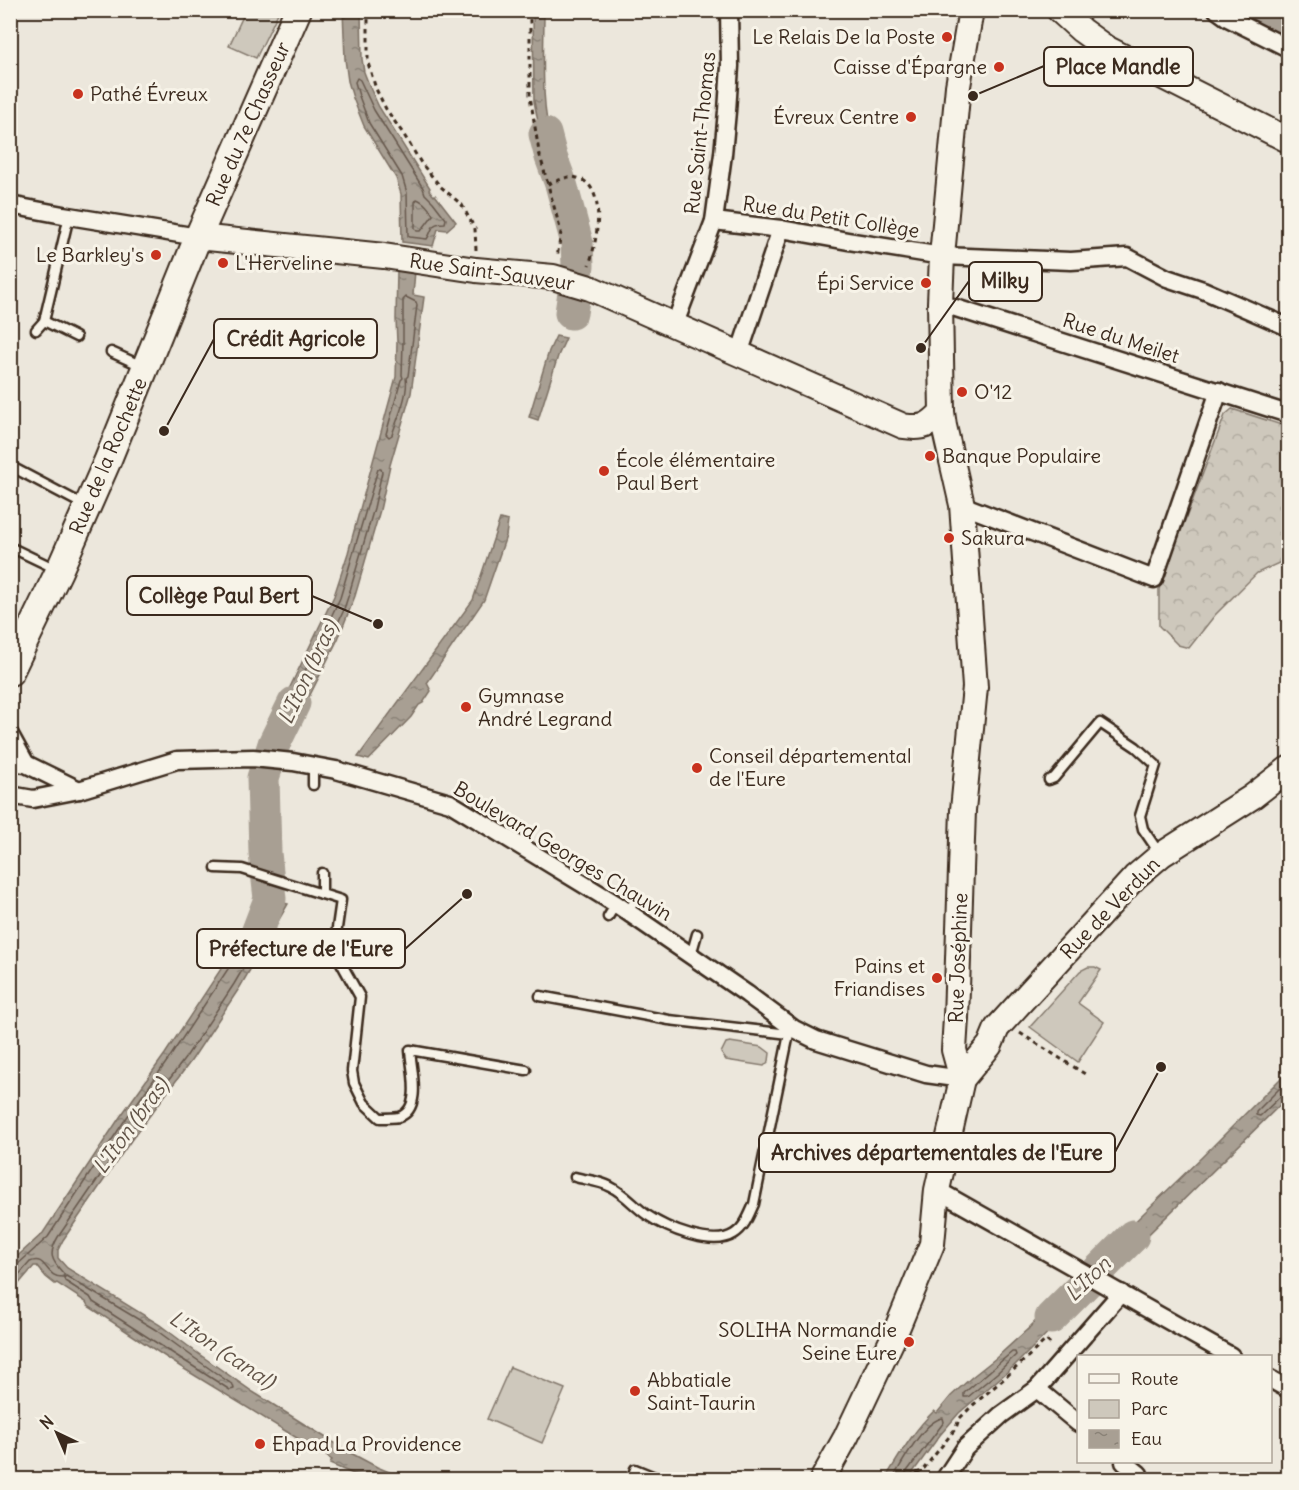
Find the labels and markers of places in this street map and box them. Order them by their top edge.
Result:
place label: Le Relais De la Poste [752,24,935,49]
marker: Le Relais De la Poste [940,30,954,44]
callout: Place Mandle [1044,47,1193,86]
place label: Caisse d'Épargne [833,54,987,79]
marker: Caisse d'Épargne [992,60,1006,74]
place label: Pathé Évreux [90,81,208,106]
marker: Pathé Évreux [71,87,85,101]
place label: Évreux Centre [773,104,899,129]
marker: Évreux Centre [904,110,918,124]
place label: Le Barkley's [36,242,144,267]
marker: Le Barkley's [149,248,163,262]
place label: L'Herveline [235,250,333,275]
marker: L'Herveline [216,256,230,270]
callout: Milky [969,262,1042,301]
place label: Épi Service [817,270,914,295]
marker: Épi Service [919,276,933,290]
callout: Crédit Agricole [214,319,377,358]
place label: O'12 [974,379,1012,404]
marker: O'12 [955,385,969,399]
place label: Banque Populaire [942,443,1101,468]
place label: École élémentaire Paul Bert [616,447,775,495]
marker: Banque Populaire [923,449,937,463]
marker: École élémentaire Paul Bert [597,464,611,478]
place label: Sakura [961,525,1025,550]
marker: Sakura [942,531,956,545]
callout: Collège Paul Bert [127,576,312,615]
place label: Gymnase André Legrand [478,683,612,731]
marker: Gymnase André Legrand [459,700,473,714]
place label: Conseil départemental de l'Eure [709,743,911,791]
marker: Conseil départemental de l'Eure [690,761,704,775]
callout: Préfecture de l'Eure [197,929,405,968]
place label: Pains et Friandises [834,953,925,1001]
marker: Pains et Friandises [930,971,944,985]
callout: Archives départementales de l'Eure [759,1133,1115,1172]
place label: SOLIHA Normandie Seine Eure [718,1317,897,1365]
marker: SOLIHA Normandie Seine Eure [902,1335,916,1349]
place label: Abbatiale Saint-Taurin [647,1367,756,1415]
marker: Abbatiale Saint-Taurin [628,1384,642,1398]
place label: Ehpad La Providence [272,1431,462,1456]
marker: Ehpad La Providence [253,1437,267,1451]

